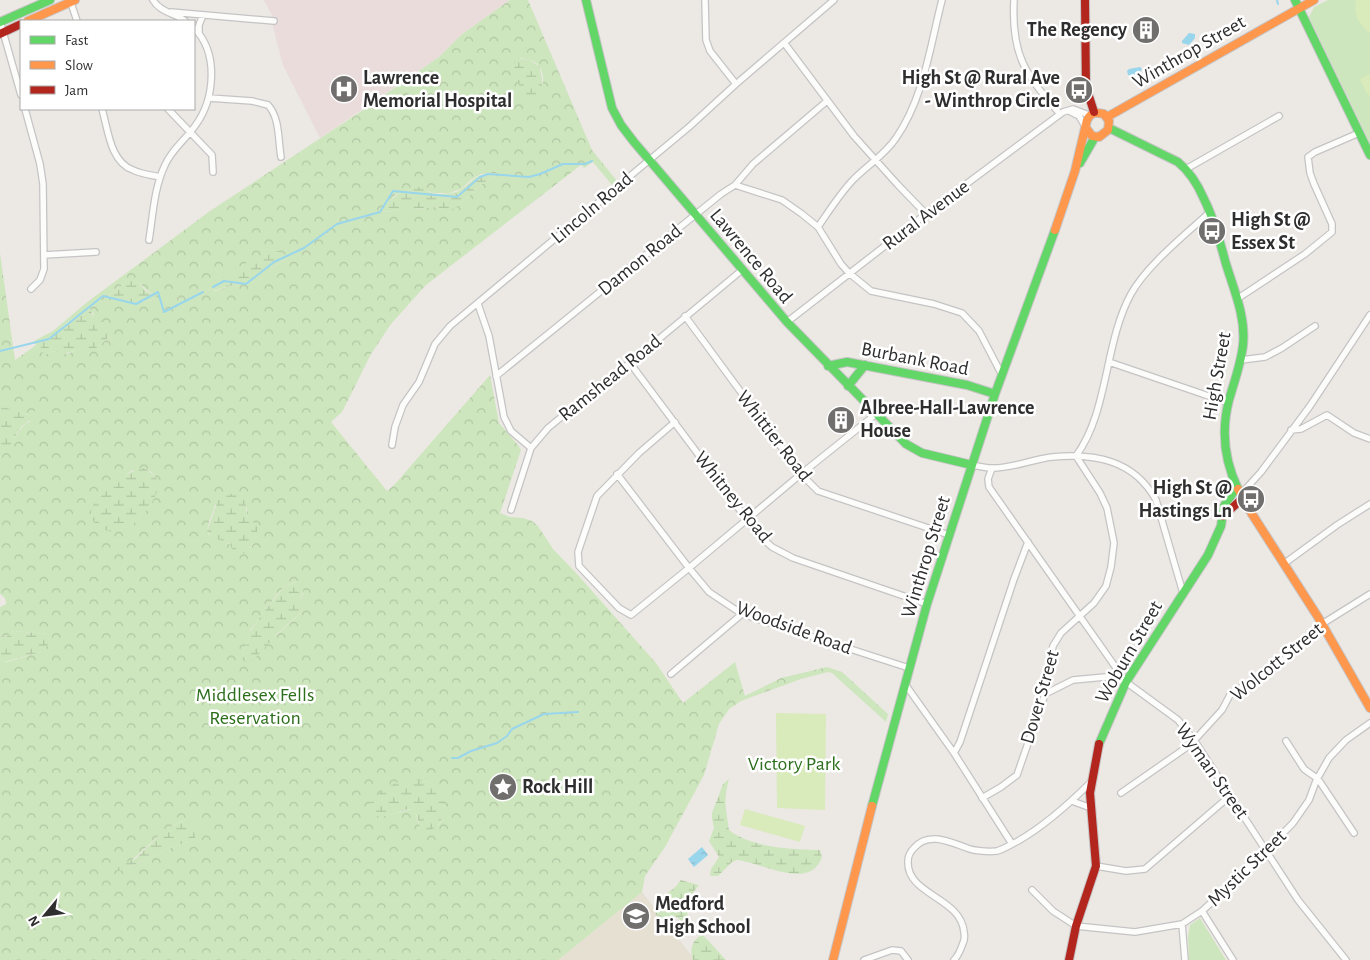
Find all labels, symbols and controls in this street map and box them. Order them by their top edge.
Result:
street label: Winthrop Street [1129,11,1249,92]
building icon: The Regency [1131,15,1161,45]
legend [20,20,195,110]
place label: The Regency [1027,20,1127,40]
text: Fast [65,33,89,48]
text: Slow [65,58,93,73]
place label: Lawrence Memorial Hospital [363,68,512,111]
place label: High St @ Rural Ave - Winthrop Circle [901,68,1060,111]
hospital icon: Lawrence Memorial Hospital [329,74,359,104]
bus stop icon: High St @ Rural Ave - Winthrop Circle [1064,75,1094,105]
text: Jam [65,83,88,98]
street label: Lincoln Road [548,168,636,248]
street label: Rural Avenue [879,176,973,254]
street label: Lawrence Road [706,205,796,307]
place label: High St @ Essex St [1231,210,1311,253]
bus stop icon: High St @ Essex St [1197,216,1227,246]
street label: Damon Road [594,220,686,300]
street label: High Street [1199,330,1235,422]
street label: Ramshead Road [555,331,665,425]
street label: Burbank Road [860,339,970,379]
street label: Whittier Road [732,387,816,485]
place label: Albree-Hall-Lawrence House [860,398,1035,441]
building icon: Albree-Hall-Lawrence House [826,405,856,435]
street label: Whitney Road [690,448,776,546]
place label: High St @ Hastings Ln [1139,478,1232,521]
bus stop icon: High St @ Hastings Ln [1236,484,1266,514]
street label: Winthrop Street [898,493,954,620]
street label: Woburn Street [1092,597,1167,706]
street label: Woodside Road [733,598,855,658]
street label: Wolcott Street [1227,618,1327,705]
street label: Dover Street [1017,647,1063,746]
park label: Middlesex Fells Reservation [196,685,314,728]
street label: Wyman Street [1172,720,1253,823]
park label: Victory Park [748,754,840,774]
place icon: Rock Hill [488,772,518,802]
place label: Rock Hill [522,777,593,797]
street label: Mystic Street [1204,825,1291,910]
north arrow [20,890,70,940]
place label: Medford High School [655,894,751,937]
school or university icon: Medford High School [621,901,651,931]
text: N [26,913,43,928]

